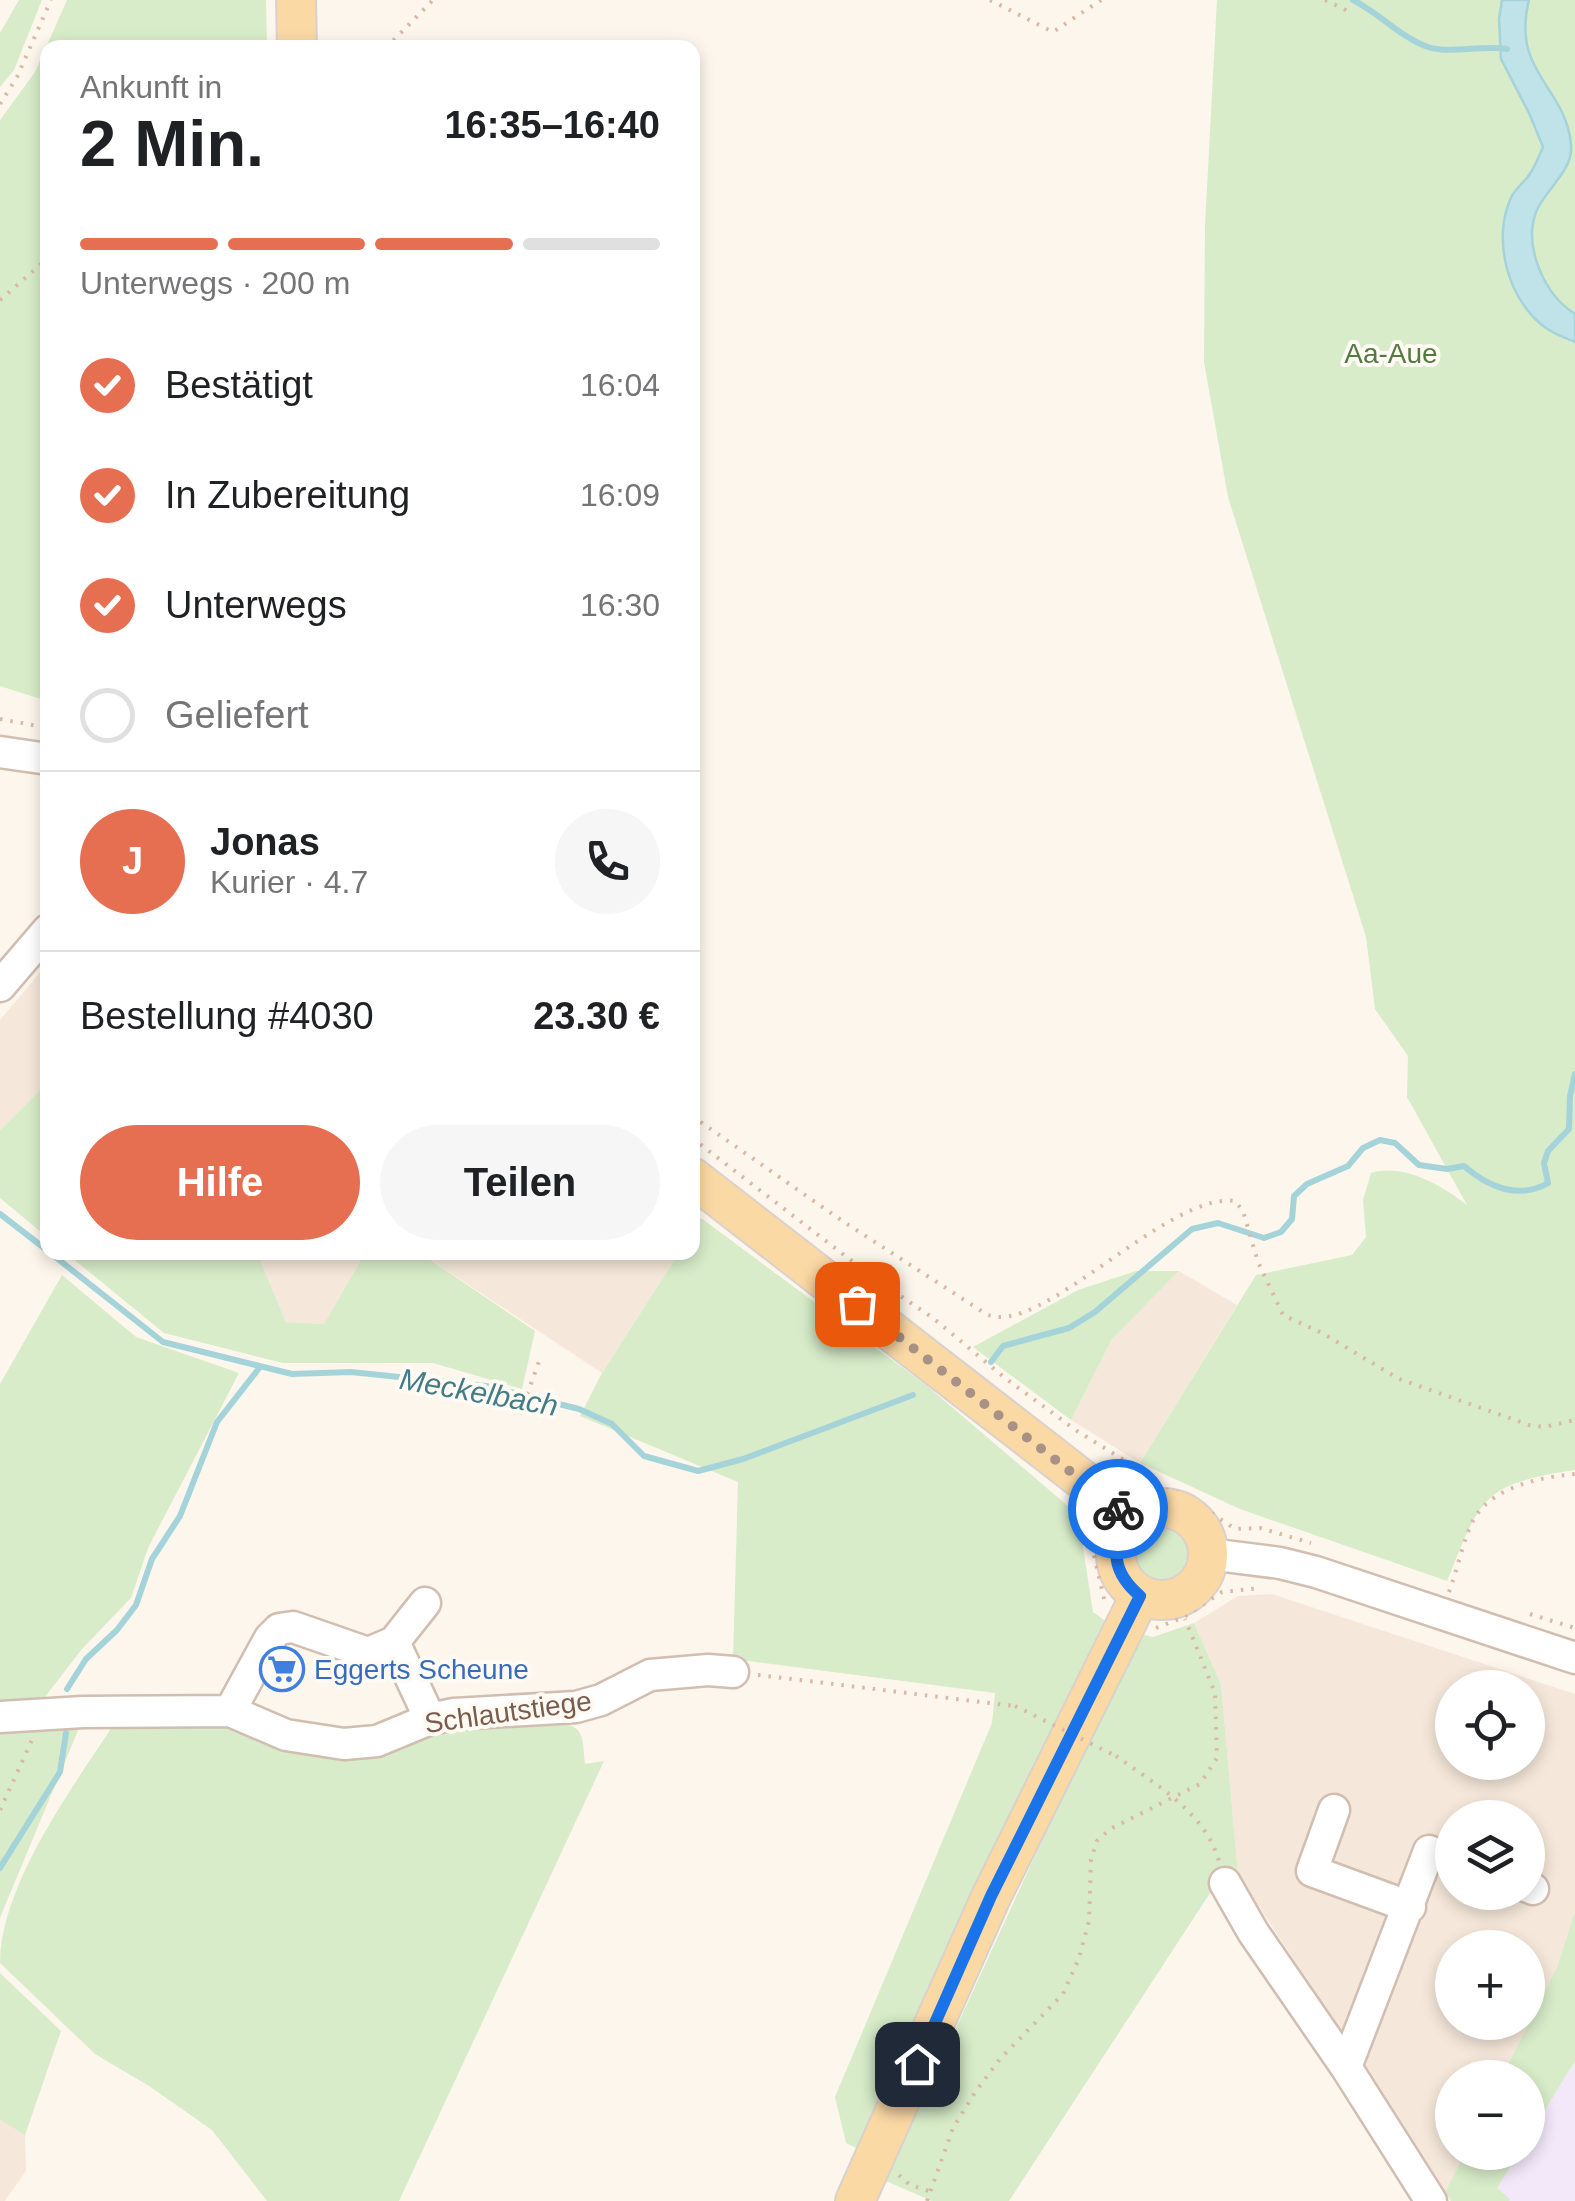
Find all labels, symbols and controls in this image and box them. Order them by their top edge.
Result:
text: Ankunft in [80,69,222,105]
text: 16:35–16:40 [444,104,660,146]
text: 2 Min. [80,107,264,180]
text: Unterwegs · 200 m [80,265,350,301]
park label: Aa-Aue [1344,338,1438,369]
icon: check [80,358,135,413]
text: Bestätigt [165,364,313,406]
text: 16:04 [580,367,660,403]
icon: check [80,468,135,523]
text: In Zubereitung [165,474,410,516]
text: 16:09 [580,477,660,513]
icon: check [80,578,135,633]
text: Unterwegs [165,584,347,626]
text: 16:30 [580,587,660,623]
text: Geliefert [165,694,309,736]
button: phone [555,809,660,914]
text: Jonas [210,821,320,863]
text: J [122,840,143,882]
text: Kurier · 4.7 [210,864,368,900]
text: Bestellung #4030 [80,995,374,1037]
text: 23.30 € [533,995,660,1037]
button: Hilfe [80,1125,360,1240]
button: Teilen [380,1125,660,1240]
pin [815,1262,900,1347]
icon: bag [830,1277,885,1332]
water label: Meckelbach [397,1362,561,1422]
courier [1068,1459,1168,1559]
icon: bike [1091,1482,1146,1537]
supermarket icon: Eggerts Scheune [259,1646,305,1692]
place label: Eggerts Scheune [314,1654,529,1685]
map controls [1435,1670,1545,2170]
button: locate [1435,1670,1545,1780]
street label: Schlautstiege [423,1685,593,1739]
button: layers [1435,1800,1545,1910]
button: + [1435,1930,1545,2040]
pin [875,2022,960,2107]
icon: home [890,2037,945,2092]
button: − [1435,2060,1545,2170]

